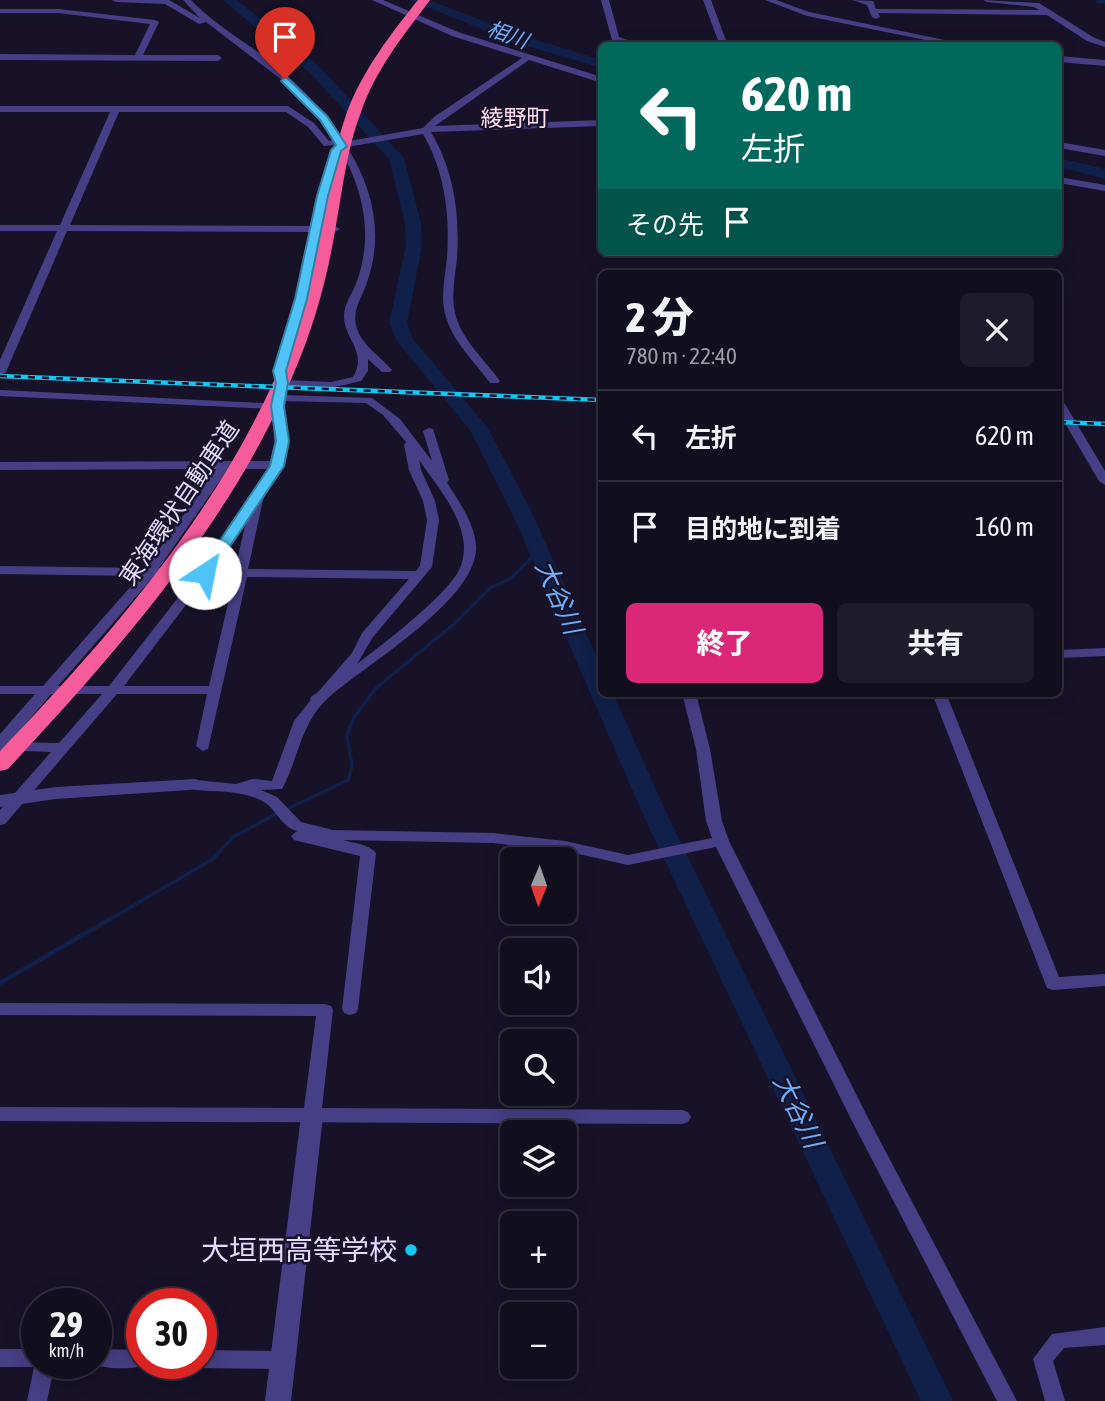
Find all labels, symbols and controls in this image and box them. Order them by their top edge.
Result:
pin [255,7,315,79]
water label: 相川 [484,16,534,53]
icon: arrive [266,18,304,56]
text: 620 m [741,65,852,121]
icon: left [626,70,717,161]
district label: 綾野町 [481,105,550,131]
text: 左折 [741,130,805,167]
icon: arrive [718,203,756,241]
text: その先 [626,210,704,240]
text: 2 分 [626,293,694,341]
button: close [960,293,1034,367]
text: 780 m · 22:40 [626,343,737,369]
street label: 東海環状自動車道 [114,416,244,590]
icon: left [626,417,664,455]
text: 620 m [975,421,1034,451]
text: 左折 [685,423,737,453]
icon: arrive [626,508,664,546]
text: 160 m [975,512,1034,542]
text: 目的地に到着 [685,514,841,544]
position arrow [168,536,242,610]
water label: 大谷川 [529,555,590,641]
button: 終了 [626,603,823,683]
button: 共有 [837,603,1034,683]
north arrow [500,847,578,924]
map controls [500,847,577,1379]
button: sound [500,938,577,1015]
button: search [500,1029,577,1106]
water label: 大谷川 [767,1069,830,1155]
button: layers [500,1120,577,1197]
button: + [500,1211,577,1288]
place label: 大垣西高等学校 [201,1234,397,1266]
marker: 大垣西高等学校 [403,1242,419,1258]
speed limit sign: 30 [126,1288,217,1379]
button: − [500,1302,577,1379]
text: 29 [50,1304,83,1344]
text: km/h [49,1340,84,1361]

